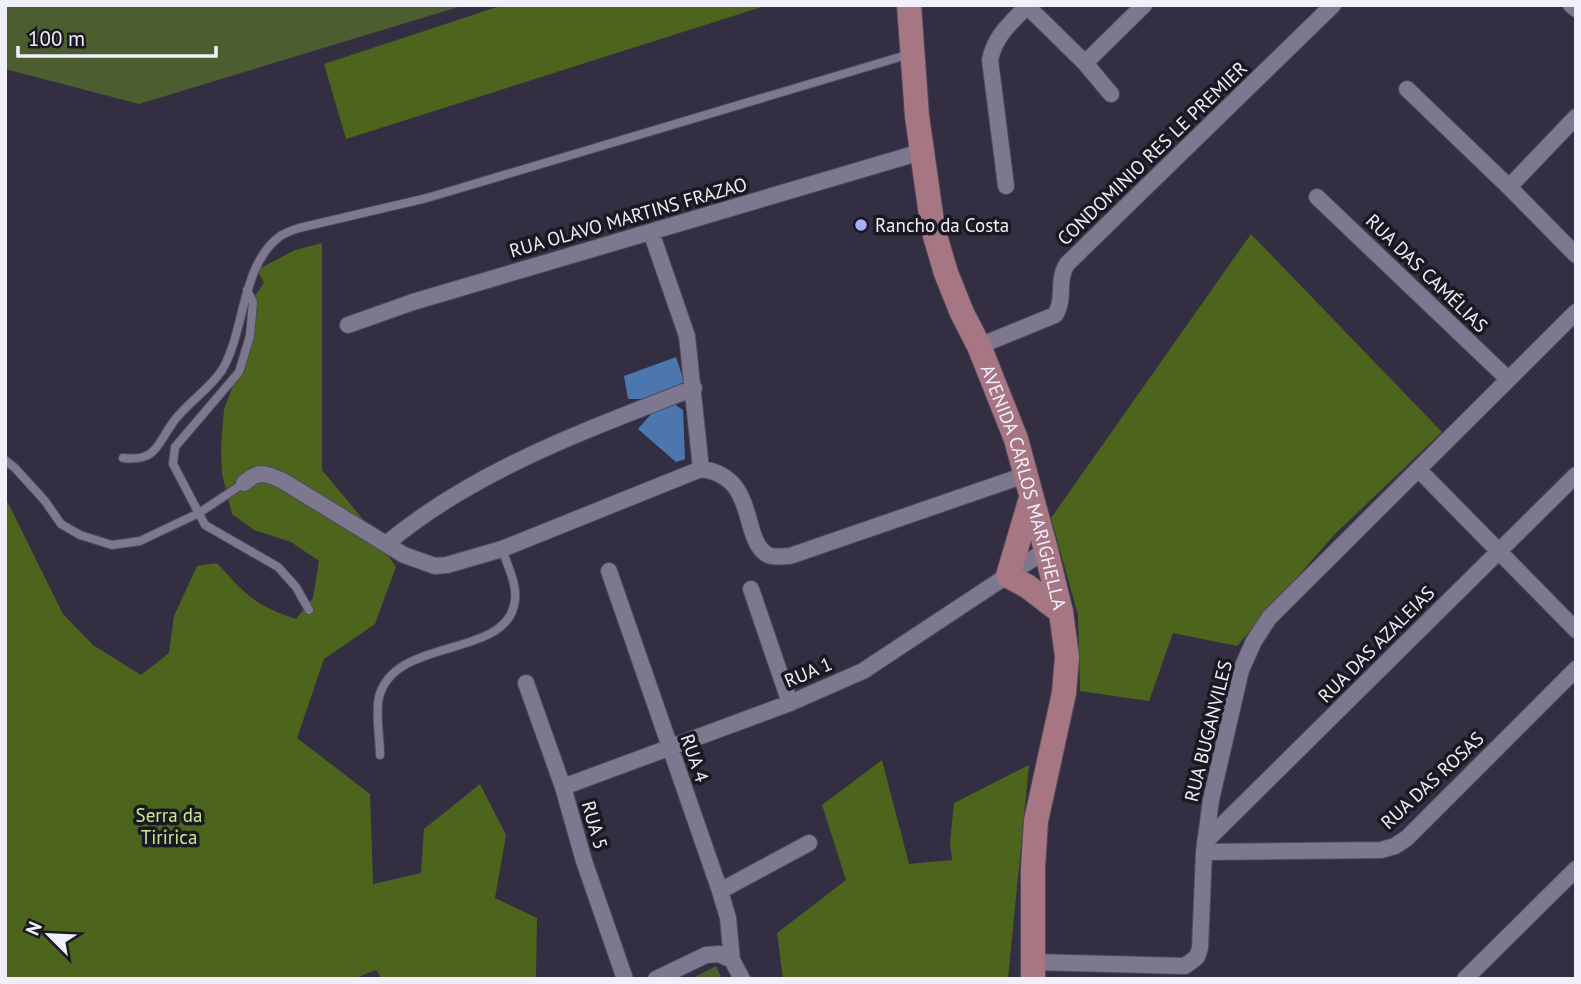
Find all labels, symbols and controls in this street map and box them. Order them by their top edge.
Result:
scale bar [18,14,215,58]
text: 100 m [28,25,85,52]
street label: CONDOMINIO RES LE PREMIER [1052,56,1252,250]
street label: RUA OLAVO MARTINS FRAZAO [506,172,750,262]
street label: RUA DAS CAMÉLIAS [1361,209,1493,337]
place label: Rancho da Costa [875,213,1009,237]
marker: Rancho da Costa [853,217,869,233]
street label: AVENIDA CARLOS MARIGHELLA [976,361,1072,612]
street label: RUA DAS AZALEIAS [1313,581,1439,707]
street label: RUA 1 [781,651,835,693]
street label: RUA BUGANVILES [1179,658,1237,804]
street label: RUA DAS ROSAS [1376,726,1488,834]
street label: RUA 4 [676,731,714,785]
street label: RUA 5 [577,798,613,852]
park label: Serra da Tiririca [136,803,202,849]
north arrow [14,900,84,970]
text: N [20,918,47,939]

